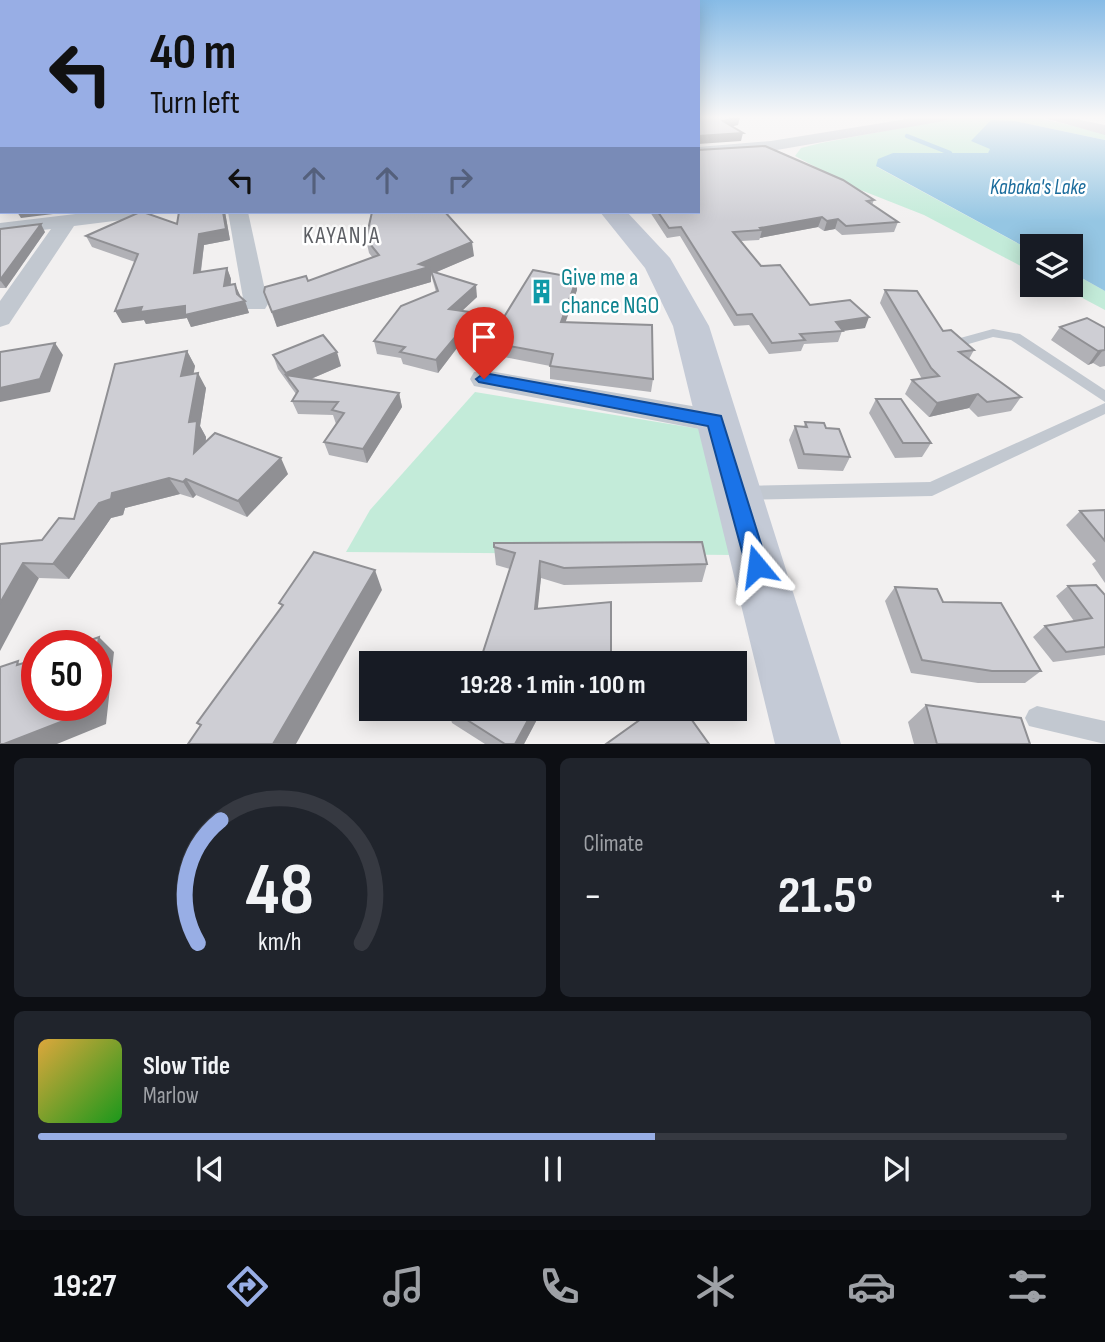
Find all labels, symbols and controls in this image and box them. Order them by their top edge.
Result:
text: 40 m [150,24,236,83]
icon: left [35,28,126,119]
text: Turn left [150,84,240,123]
icon: left [222,161,260,199]
icon: ahead [295,161,333,199]
icon: ahead [368,161,406,199]
icon: right [441,161,479,199]
water label: Kabaka's Lake [990,175,1086,200]
district label: KAYANJA [303,222,381,250]
map controls [1020,234,1083,297]
button: layers [1020,234,1083,297]
place label: Give me a chance NGO [561,263,659,320]
building icon: Give me a chance NGO [527,277,555,305]
pin [454,307,514,379]
icon: arrive [465,318,503,356]
position arrow [720,529,794,603]
speed limit sign: 50 [21,630,112,721]
text: 19:28 · 1 min · 100 m [460,670,646,701]
text: Climate [584,830,643,858]
text: 48 [246,848,314,936]
text: 21.5° [778,865,873,928]
text: − [584,874,602,919]
text: + [1048,874,1067,919]
text: km/h [258,927,301,958]
text: Slow Tide [143,1051,230,1082]
text: Marlow [143,1082,199,1110]
icon: previous [191,1150,229,1188]
icon: pause [534,1150,572,1188]
icon: next [877,1150,915,1188]
icon: directions [223,1262,272,1311]
icon: music [379,1262,428,1311]
icon: phone [535,1262,584,1311]
icon: climate [691,1262,740,1311]
icon: car [847,1262,896,1311]
icon: filters [1003,1262,1052,1311]
text: 19:27 [53,1267,116,1306]

